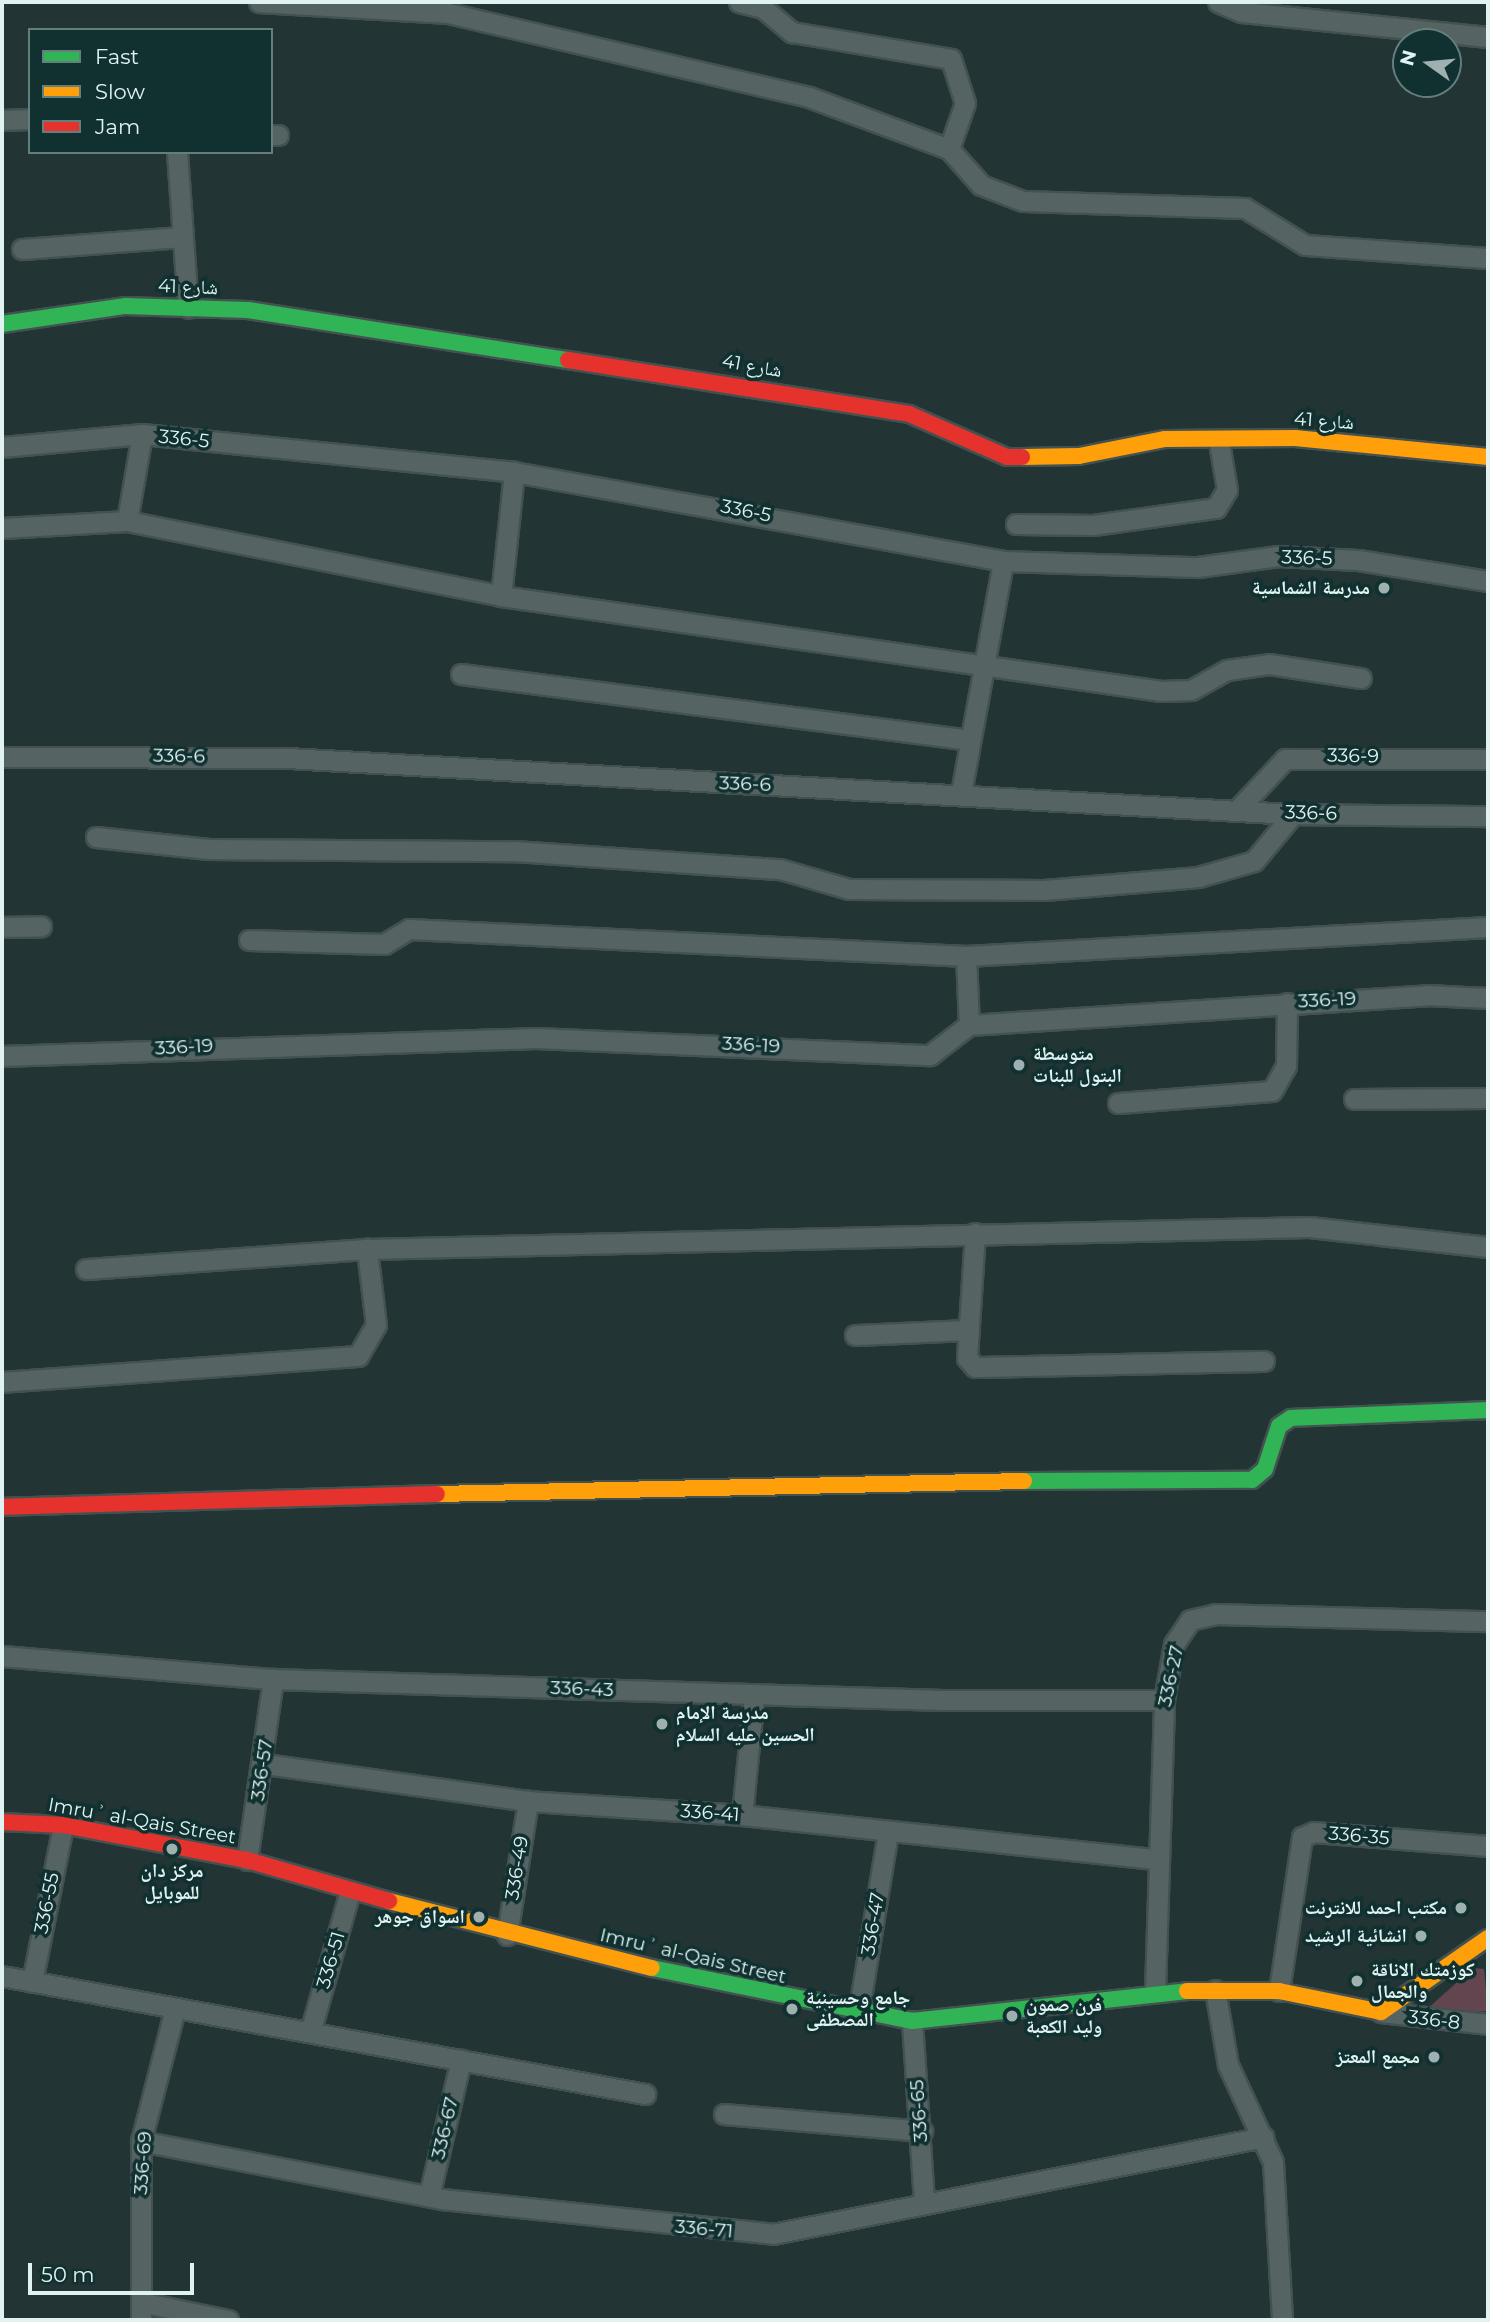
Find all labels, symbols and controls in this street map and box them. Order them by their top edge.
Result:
legend [28,28,273,154]
north arrow [1392,28,1462,98]
text: Fast [95,44,139,69]
text: N [1395,48,1421,68]
text: Slow [95,79,145,104]
text: Jam [95,114,140,139]
street label: شارع 41 [158,275,218,299]
street label: شارع 41 [720,350,784,382]
street label: شارع 41 [1293,408,1355,434]
street label: 336-5 [157,425,211,453]
street label: 336-5 [719,495,773,527]
street label: 336-5 [1281,546,1333,570]
place label: مدرسة الشماسية [1252,577,1370,599]
marker: مدرسة الشماسية [1376,580,1392,596]
street label: 336-6 [153,744,205,768]
street label: 336-9 [1327,744,1379,768]
street label: 336-6 [719,772,771,796]
street label: 336-6 [1285,801,1337,825]
street label: 336-19 [1297,987,1357,1013]
street label: 336-19 [721,1032,781,1058]
street label: 336-19 [154,1034,214,1060]
place label: متوسطة البتول للبنات [1033,1043,1122,1087]
marker: متوسطة البتول للبنات [1011,1057,1027,1073]
street label: 336-27 [1153,1643,1189,1709]
street label: 336-43 [550,1677,614,1701]
place label: مدرسة الإمام الحسين عليه السلام [676,1702,815,1746]
marker: مدرسة الإمام الحسين عليه السلام [654,1716,670,1732]
street label: 336-57 [246,1738,278,1802]
street label: Imruʾ al-Qais Street [46,1793,238,1849]
street label: 336-41 [680,1800,740,1826]
street label: 336-35 [1328,1822,1390,1850]
street label: 336-49 [501,1834,533,1902]
marker: مركز دان للموبايل [164,1841,180,1857]
place label: مركز دان للموبايل [141,1860,203,1904]
street label: 336-55 [30,1871,64,1935]
street label: 336-47 [857,1891,889,1957]
place label: مكتب احمد للانترنت [1305,1897,1447,1919]
marker: مكتب احمد للانترنت [1453,1900,1469,1916]
place label: اسواق جوهر [375,1906,465,1928]
marker: اسواق جوهر [471,1909,487,1925]
street label: Imruʾ al-Qais Street [598,1923,788,1989]
place label: انشائية الرشيد [1305,1925,1407,1947]
marker: انشائية الرشيد [1413,1928,1429,1944]
street label: 336-51 [312,1929,350,1991]
place label: كوزمتك الاناقة والجمال [1371,1959,1475,2003]
marker: كوزمتك الاناقة والجمال [1349,1973,1365,1989]
place label: جامع وحسينية المصطفى [806,1987,910,2031]
place label: فرن صمون وليد الكعبة [1026,1994,1102,2038]
marker: جامع وحسينية المصطفى [784,2001,800,2017]
street label: 336-8 [1407,2005,1461,2035]
marker: فرن صمون وليد الكعبة [1004,2008,1020,2024]
place label: مجمع المعتز [1336,2046,1420,2068]
marker: مجمع المعتز [1426,2049,1442,2065]
street label: 336-65 [905,2079,933,2143]
street label: 336-67 [427,2095,463,2161]
street label: 336-69 [129,2131,157,2195]
street label: 336-71 [674,2215,734,2243]
scale bar [32,2248,198,2292]
text: 50 m [41,2262,95,2287]

